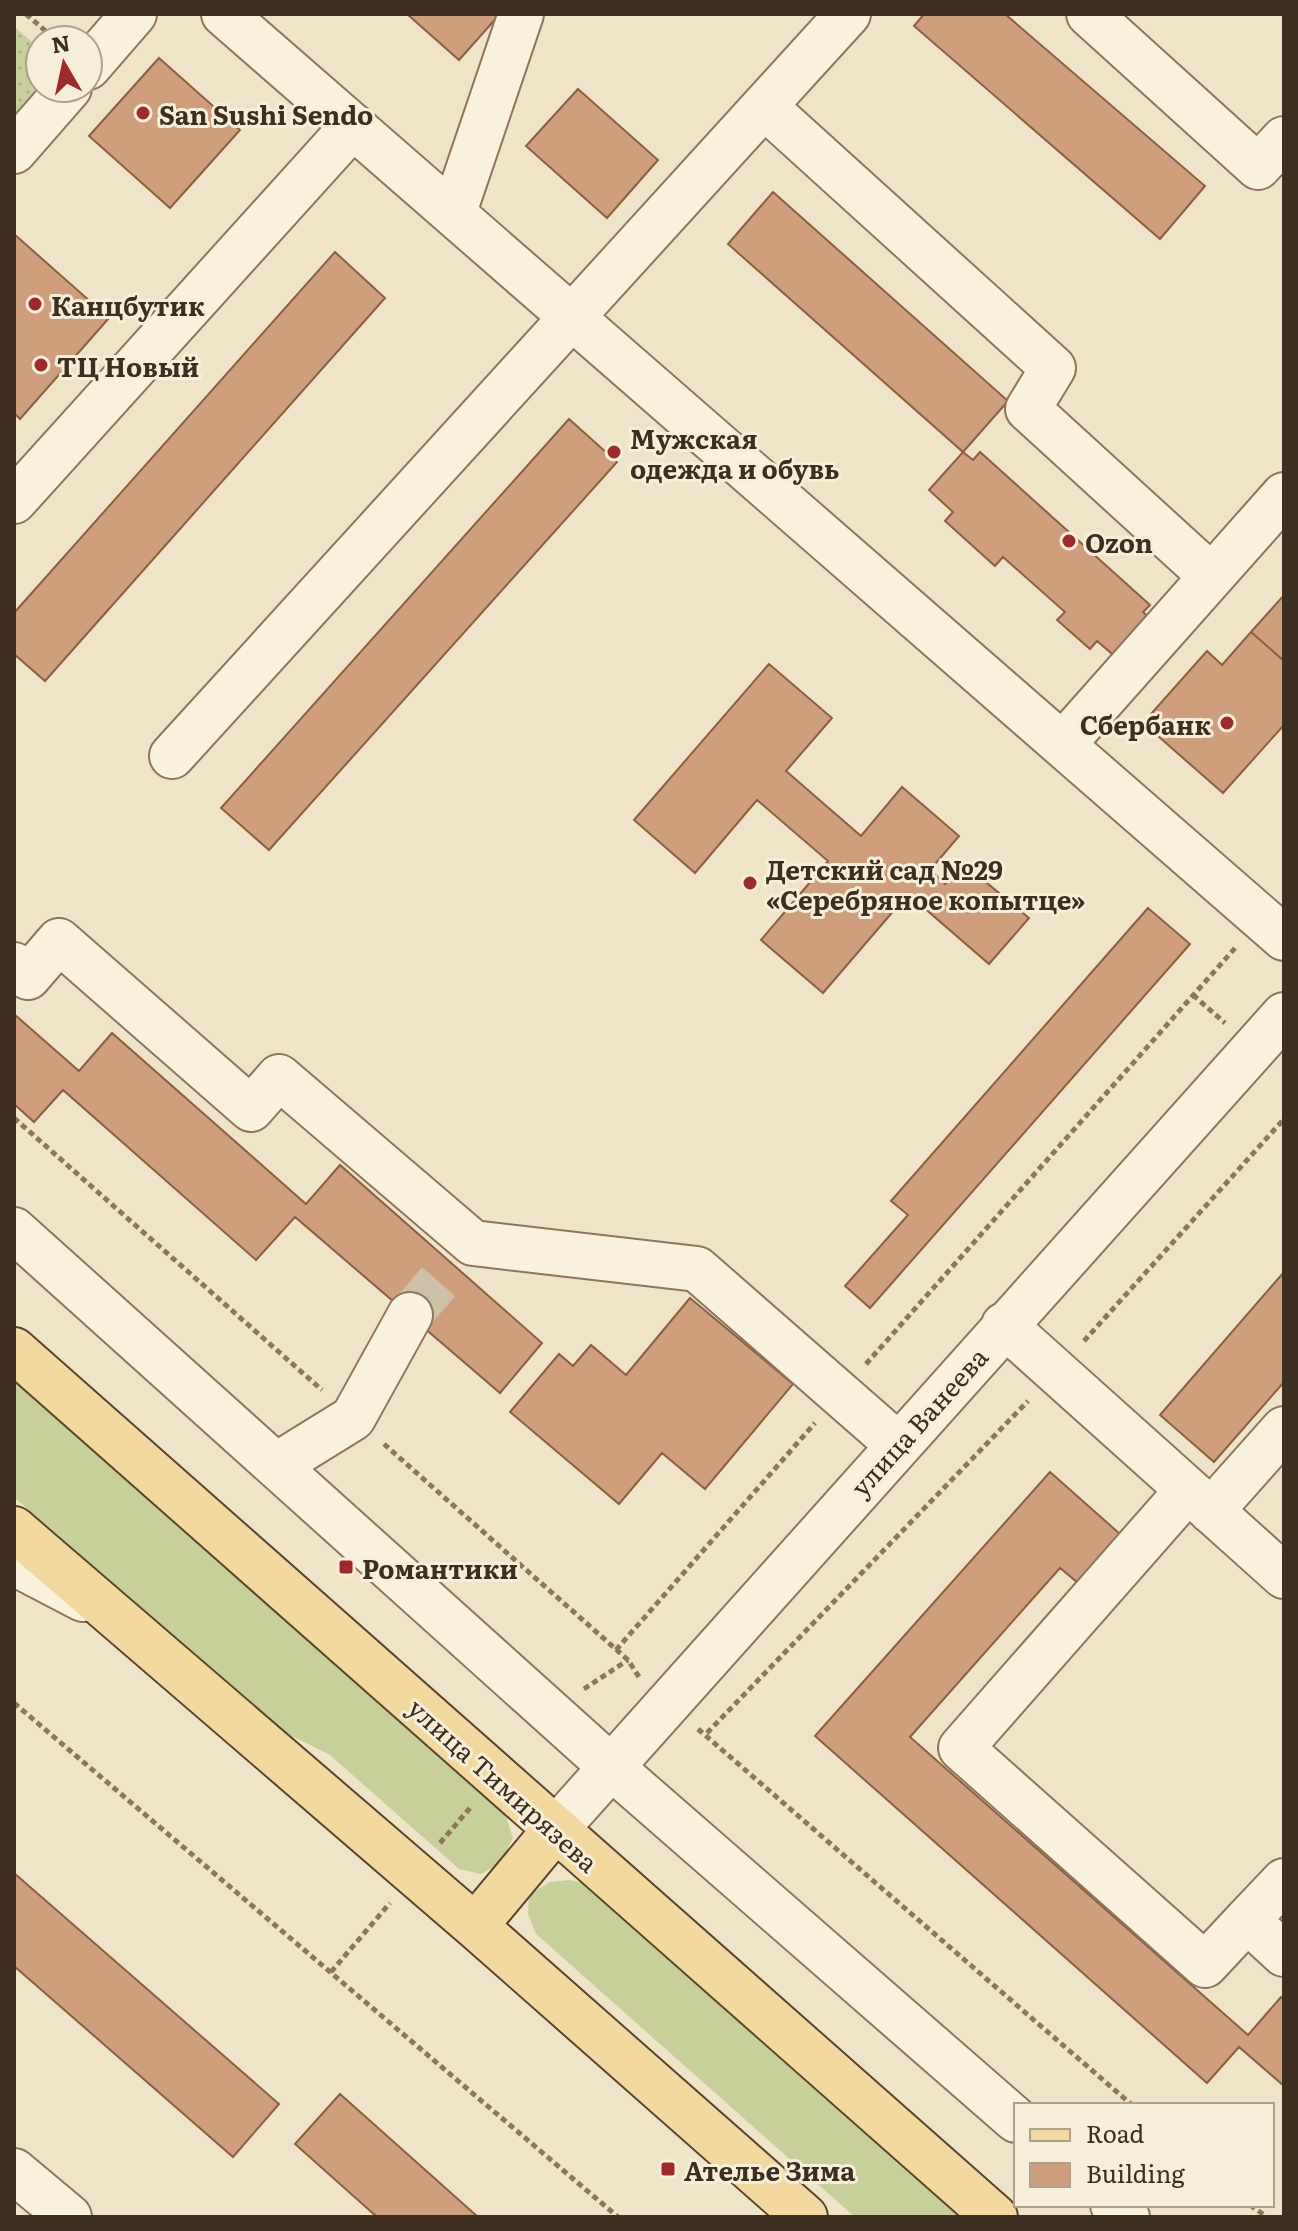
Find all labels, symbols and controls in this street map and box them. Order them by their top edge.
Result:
north arrow [24,24,104,104]
text: N [49,25,72,61]
place label: San Sushi Sendo [159,94,373,133]
marker: San Sushi Sendo [134,104,152,122]
place label: Канцбутик [51,285,205,324]
marker: Канцбутик [26,295,44,313]
place label: ТЦ Новый [57,346,199,385]
marker: ТЦ Новый [32,356,50,374]
place label: Мужская одежда и обувь [630,418,839,487]
marker: Мужская одежда и обувь [605,443,623,461]
place label: Ozon [1085,522,1153,561]
marker: Ozon [1060,532,1078,550]
place label: Сбербанк [1080,704,1211,743]
marker: Сбербанк [1218,714,1236,732]
place label: Детский сад №29 «Серебряное копытце» [766,849,1085,918]
marker: Детский сад №29 «Серебряное копытце» [741,874,759,892]
street label: улица Ванеева [840,1338,996,1504]
place label: Романтики [362,1548,518,1587]
marker: Романтики [337,1558,355,1576]
street label: улица Тимирязева [400,1688,608,1880]
legend [1014,2103,1274,2207]
text: Road [1086,2115,1145,2150]
place label: Ателье Зима [684,2150,855,2189]
text: Building [1086,2155,1185,2190]
marker: Ателье Зима [659,2160,677,2178]

